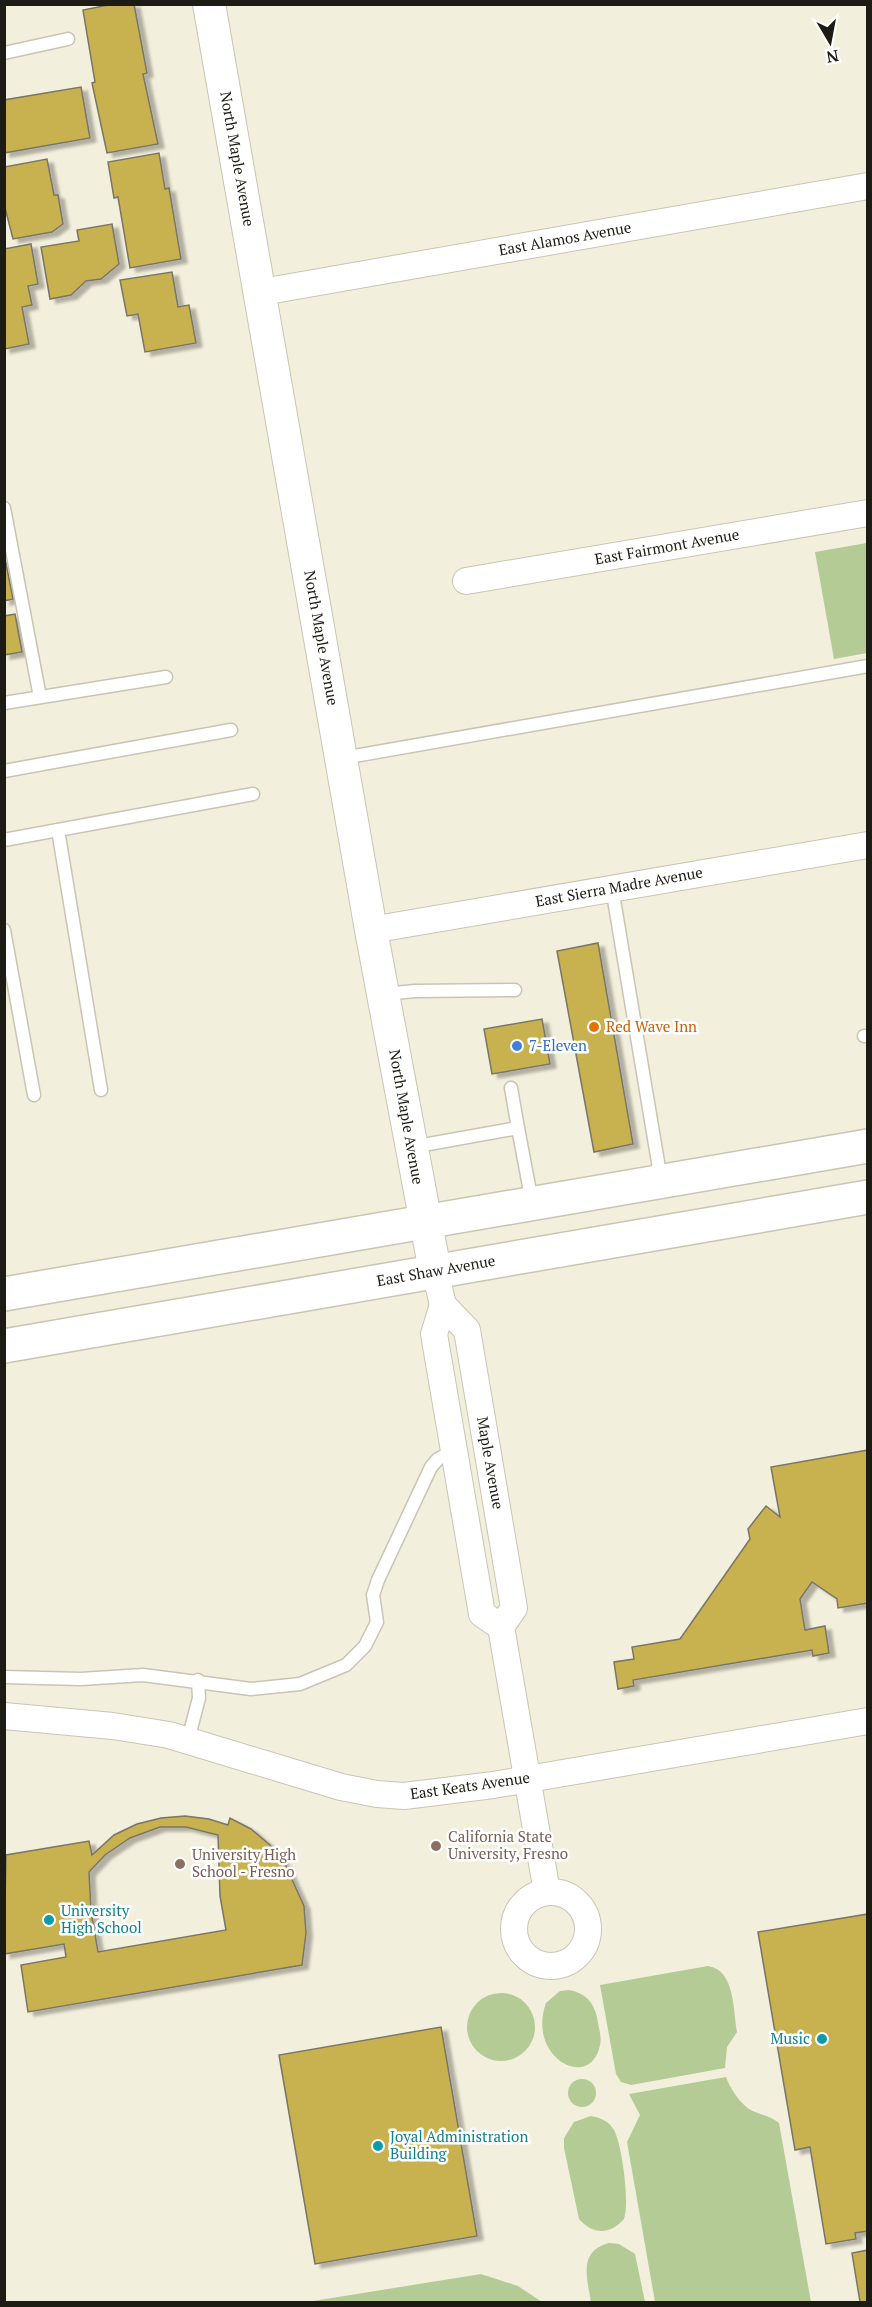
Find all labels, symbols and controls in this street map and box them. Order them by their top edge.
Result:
north arrow [800,12,860,72]
text: N [825,45,840,69]
street label: North Maple Avenue [216,90,260,228]
street label: East Alamos Avenue [497,217,633,260]
street label: East Fairmont Avenue [593,523,741,569]
street label: North Maple Avenue [300,569,344,707]
street label: East Sierra Madre Avenue [534,861,704,911]
place label: Red Wave Inn [606,1016,697,1036]
marker: Red Wave Inn [587,1020,601,1034]
place label: 7-Eleven [529,1035,587,1055]
marker: 7-Eleven [510,1039,524,1053]
street label: North Maple Avenue [385,1048,429,1186]
street label: East Shaw Avenue [375,1250,497,1290]
street label: Maple Avenue [473,1415,509,1511]
street label: East Keats Avenue [409,1767,531,1803]
place label: California State University, Fresno [448,1826,568,1863]
marker: California State University, Fresno [429,1839,443,1853]
place label: University High School - Fresno [192,1844,296,1881]
marker: University High School - Fresno [173,1857,187,1871]
place label: University High School [61,1900,142,1937]
marker: University High School [42,1913,56,1927]
place label: Music [770,2028,810,2048]
marker: Music [815,2032,829,2046]
place label: Joyal Administration Building [390,2126,528,2163]
marker: Joyal Administration Building [371,2139,385,2153]

